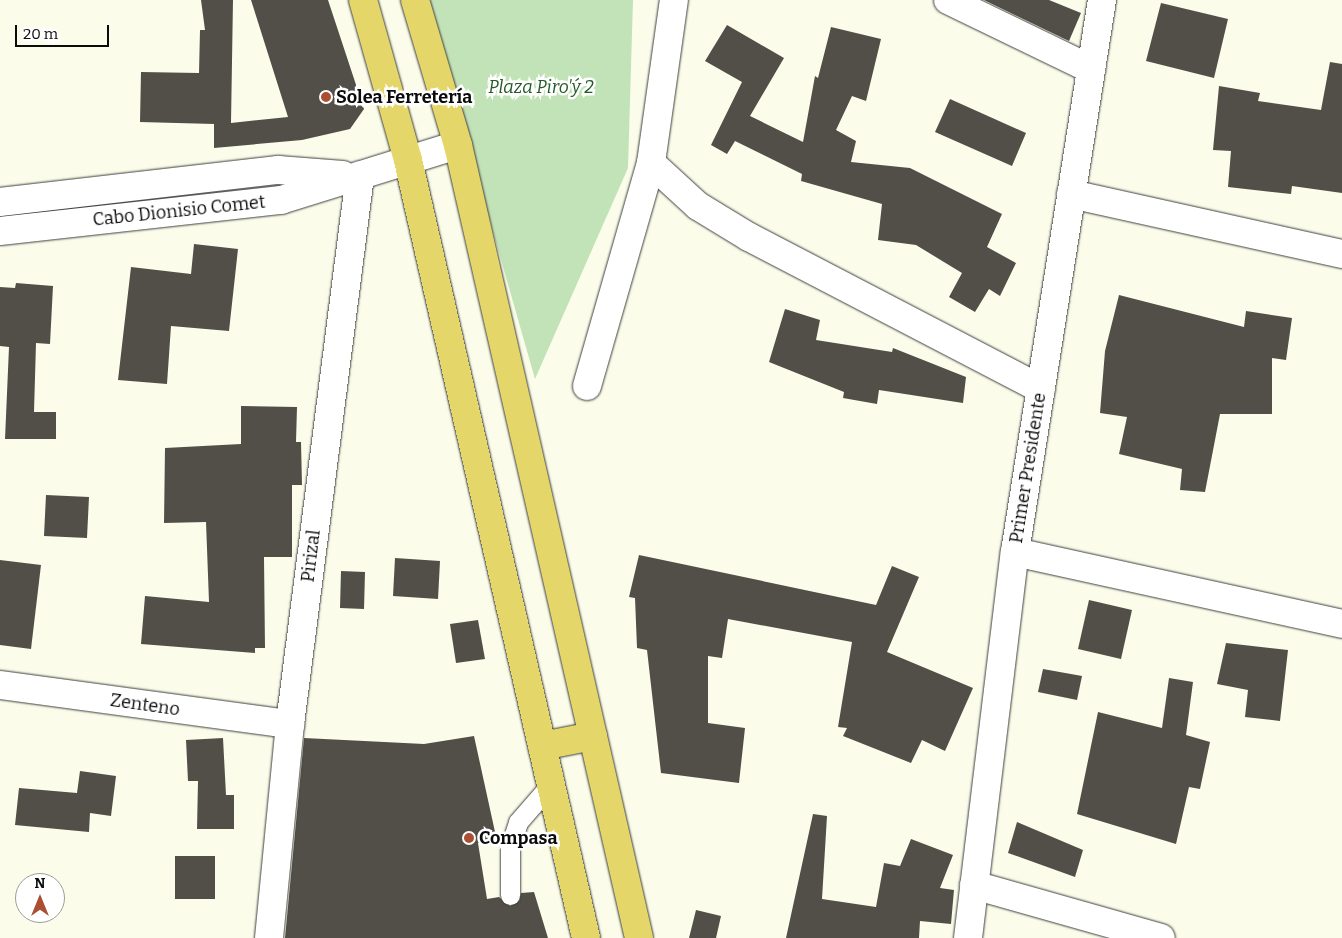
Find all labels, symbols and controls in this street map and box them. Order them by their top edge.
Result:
scale bar [18,15,111,47]
text: 20 m [23,25,58,43]
park label: Plaza Piro'ý 2 [488,76,594,98]
place label: Solea Ferretería [336,86,472,108]
marker: Solea Ferretería [320,91,332,103]
street label: Cabo Dionisio Comet [92,191,266,231]
street label: Primer Presidente [1005,391,1051,545]
street label: Pirizal [297,529,325,583]
street label: Zenteno [109,689,181,721]
place label: Compasa [479,827,558,849]
marker: Compasa [463,832,475,844]
north arrow [15,873,65,923]
text: N [35,875,45,892]

